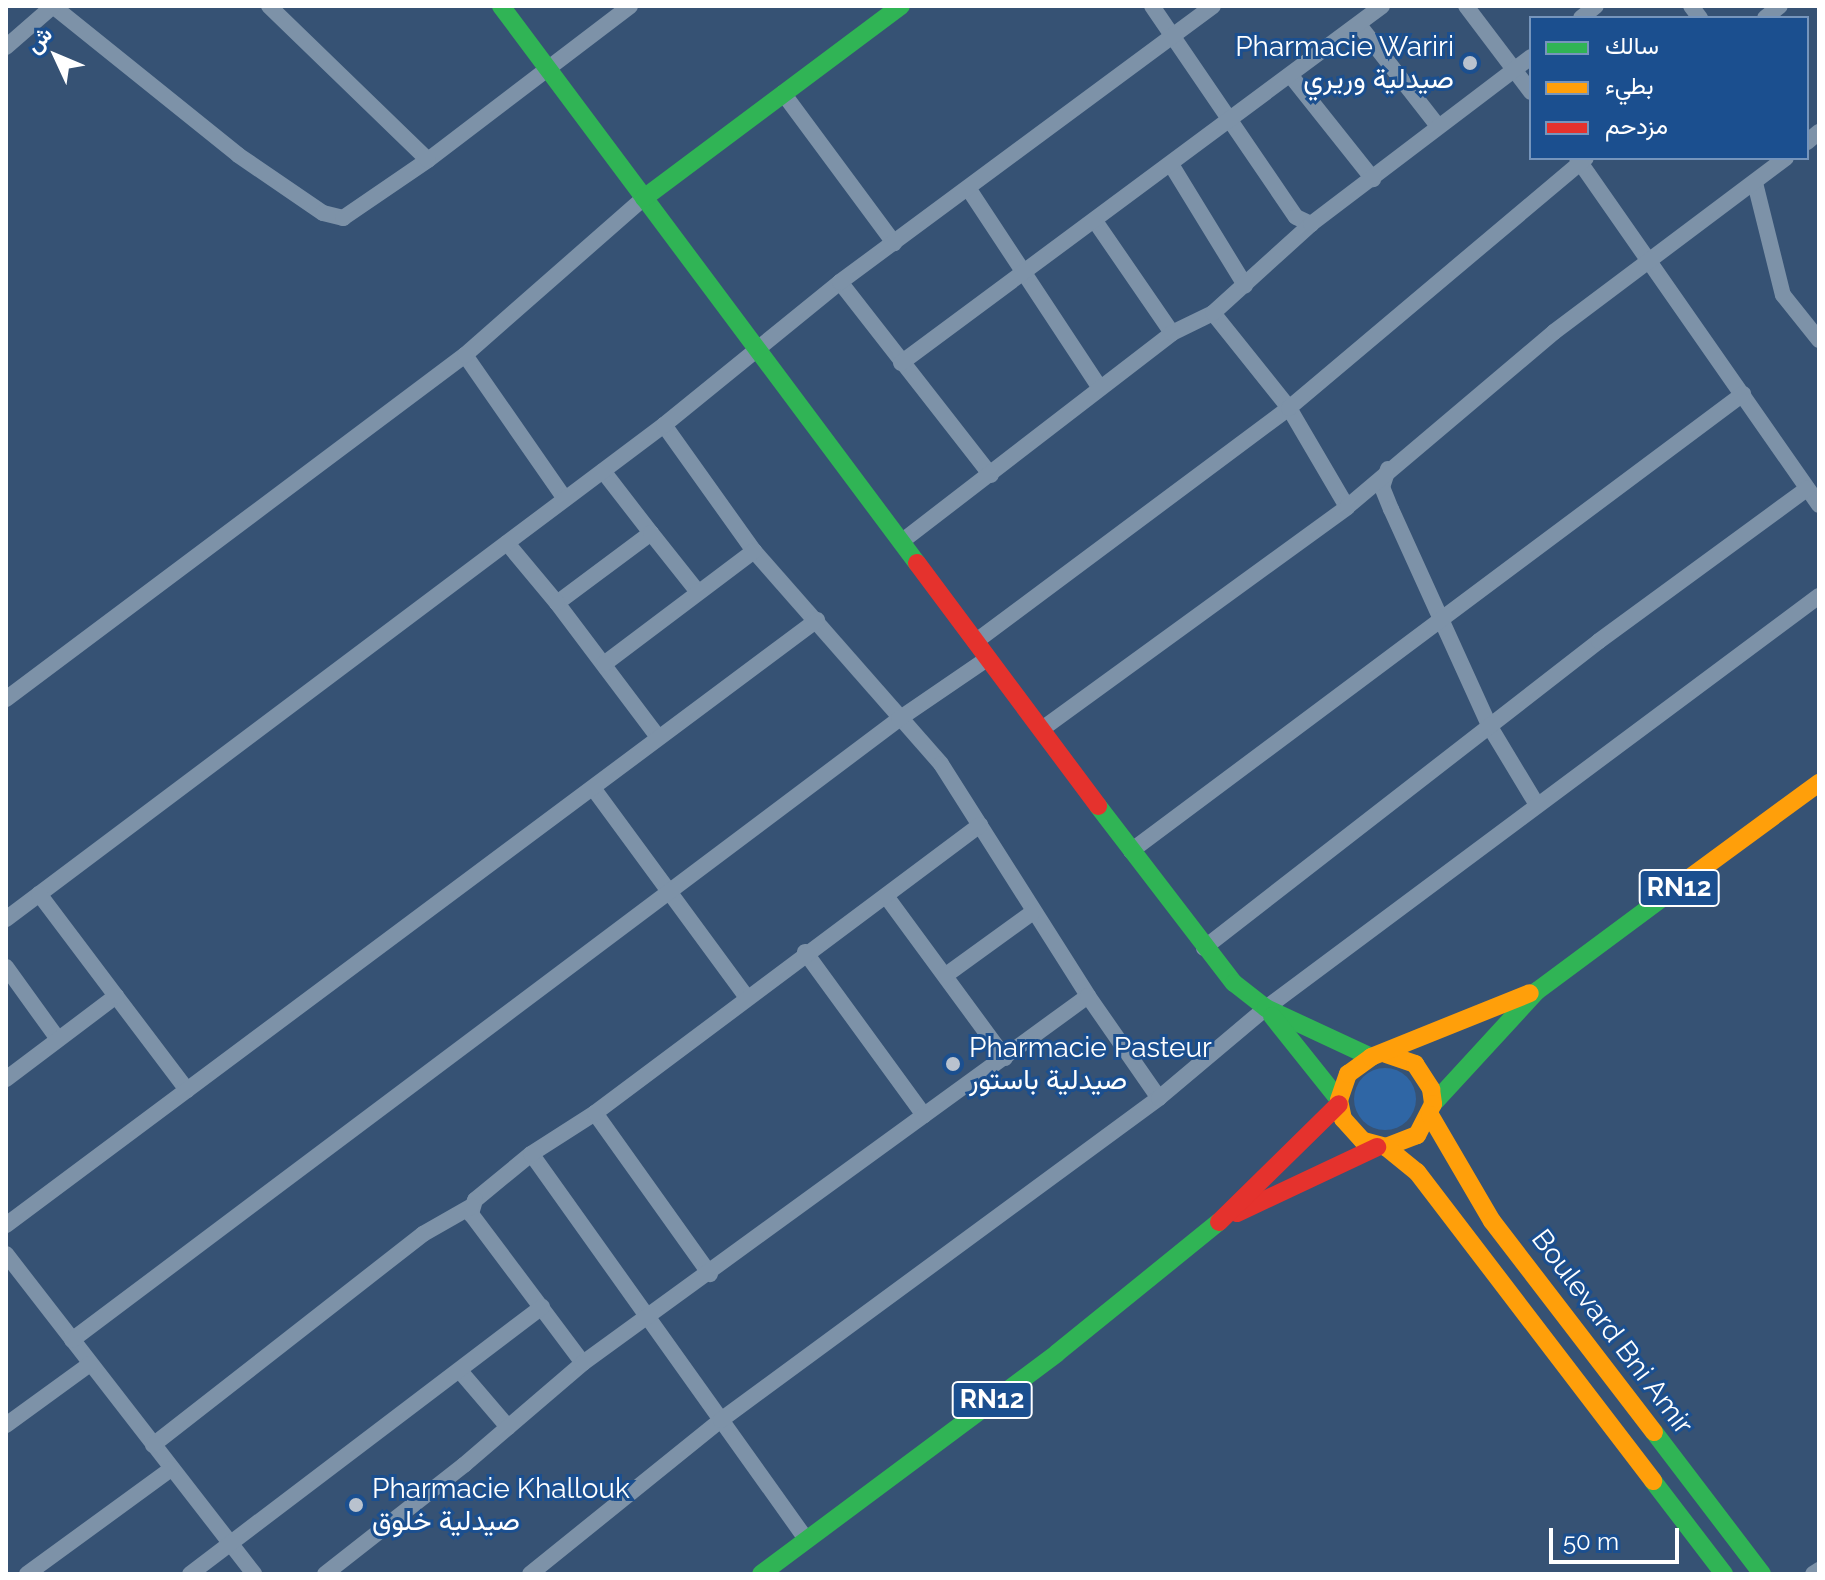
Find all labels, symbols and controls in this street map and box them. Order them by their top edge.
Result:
north arrow [16,16,96,96]
legend [1529,16,1809,160]
text: ش [20,21,57,58]
place label: Pharmacie Wariri صيدلية وريري [1234,30,1454,96]
text: سالك [1605,31,1659,60]
marker: Pharmacie Wariri صيدلية وريري [1461,54,1479,72]
text: بطيء [1605,71,1654,100]
text: مزدحم [1605,111,1668,140]
road number: RN12 [1637,866,1721,910]
place label: Pharmacie Pasteur صيدلية باستور [969,1031,1212,1097]
marker: Pharmacie Pasteur صيدلية باستور [944,1055,962,1073]
street label: Boulevard Bni Amir [1524,1223,1700,1441]
road number: RN12 [950,1378,1034,1422]
place label: Pharmacie Khallouk صيدلية خلوق [372,1472,630,1538]
marker: Pharmacie Khallouk صيدلية خلوق [347,1496,365,1514]
scale bar [1553,1512,1683,1562]
text: 50 m [1563,1527,1619,1556]

